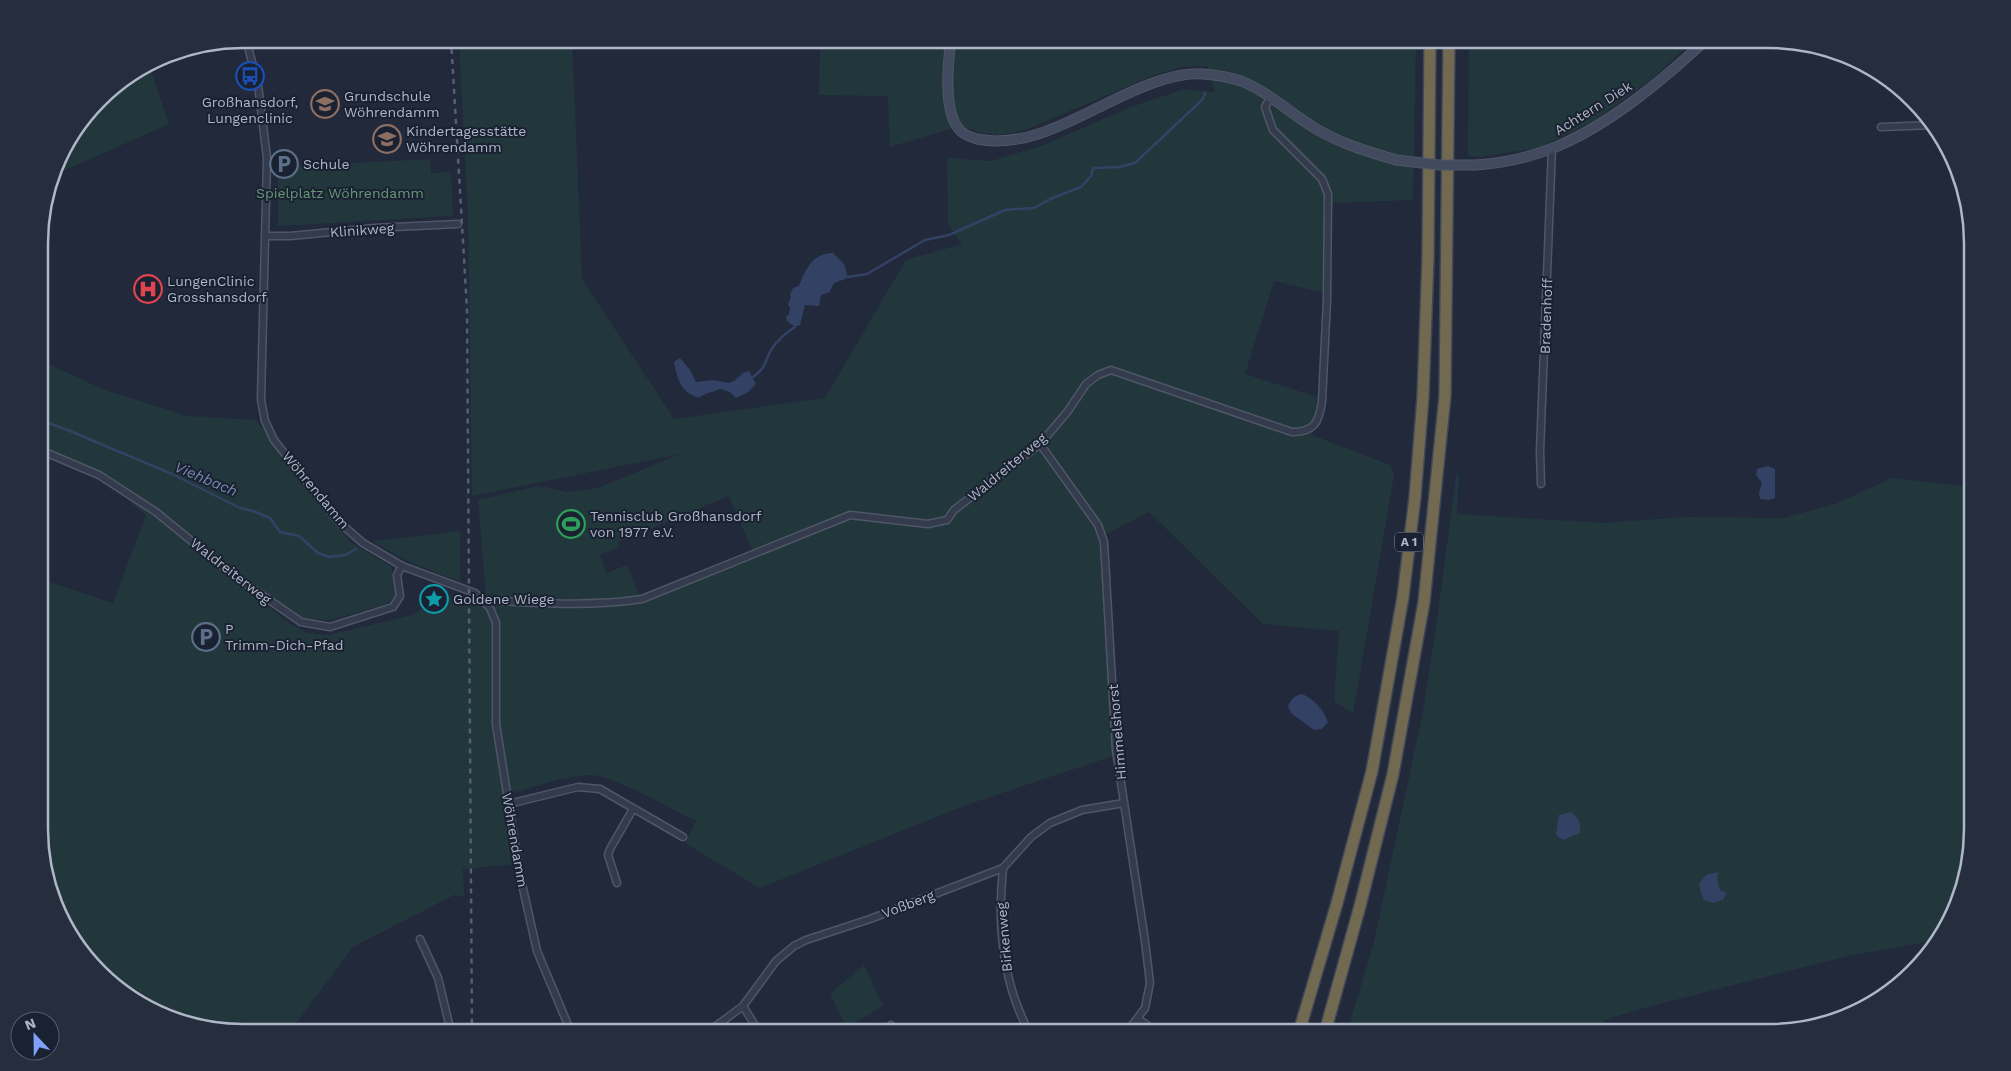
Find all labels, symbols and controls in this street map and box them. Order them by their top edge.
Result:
bus stop icon: Großhansdorf, Lungenclinic [235,61,265,91]
street label: Achtern Diek [1551,78,1635,138]
place label: Grundschule Wöhrendamm [344,88,440,120]
school or university icon: Grundschule Wöhrendamm [310,89,340,119]
place label: Großhansdorf, Lungenclinic [202,94,298,126]
place label: Kindertagesstätte Wöhrendamm [406,123,526,155]
school or university icon: Kindertagesstätte Wöhrendamm [372,124,402,154]
parking icon: Schule [269,149,299,179]
place label: Schule [303,156,349,172]
park label: Spielplatz Wöhrendamm [256,185,424,201]
street label: Klinikweg [329,220,395,240]
place label: LungenClinic Grosshansdorf [167,273,267,305]
hospital icon: LungenClinic Grosshansdorf [133,274,163,304]
street label: Bradenhoff [1537,278,1555,354]
street label: Waldreiterweg [964,429,1050,505]
street label: Wöhrendamm [279,448,353,532]
water label: Viehbach [172,458,240,500]
place label: Tennisclub Großhansdorf von 1977 e.V. [590,508,762,540]
sports icon: Tennisclub Großhansdorf von 1977 e.V. [556,509,586,539]
road number: A 1 [1395,532,1423,552]
street label: Waldreiterweg [188,535,275,608]
place icon: Goldene Wiege [419,584,449,614]
place label: Goldene Wiege [453,591,555,607]
place label: P Trimm-Dich-Pfad [225,621,343,653]
parking icon: P Trimm-Dich-Pfad [191,622,221,652]
street label: Himmelshorst [1105,683,1129,781]
street label: Wöhrendamm [499,792,531,888]
street label: Voßberg [879,886,937,921]
street label: Birkenweg [993,901,1015,973]
north arrow [10,1011,60,1061]
text: N [22,1015,38,1033]

